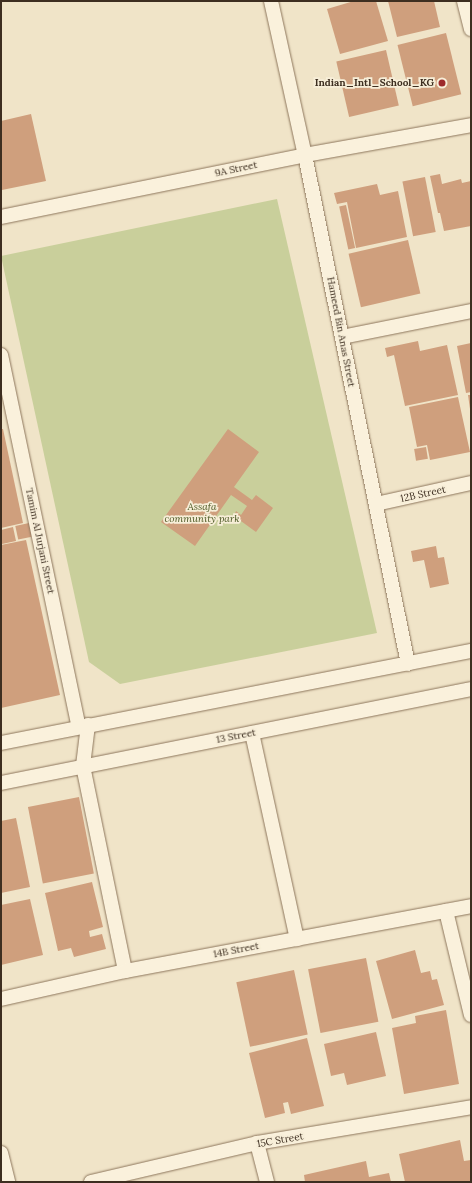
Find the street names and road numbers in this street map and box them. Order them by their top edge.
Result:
street label: 9A Street [214,159,258,179]
street label: Hameed Bin Anas Street [324,276,358,388]
street label: 12B Street [399,483,447,505]
street label: Tamim Al Jurjani Street [23,487,57,595]
street label: 13 Street [215,726,257,746]
street label: 14B Street [212,940,260,960]
street label: 15C Street [256,1130,304,1150]

